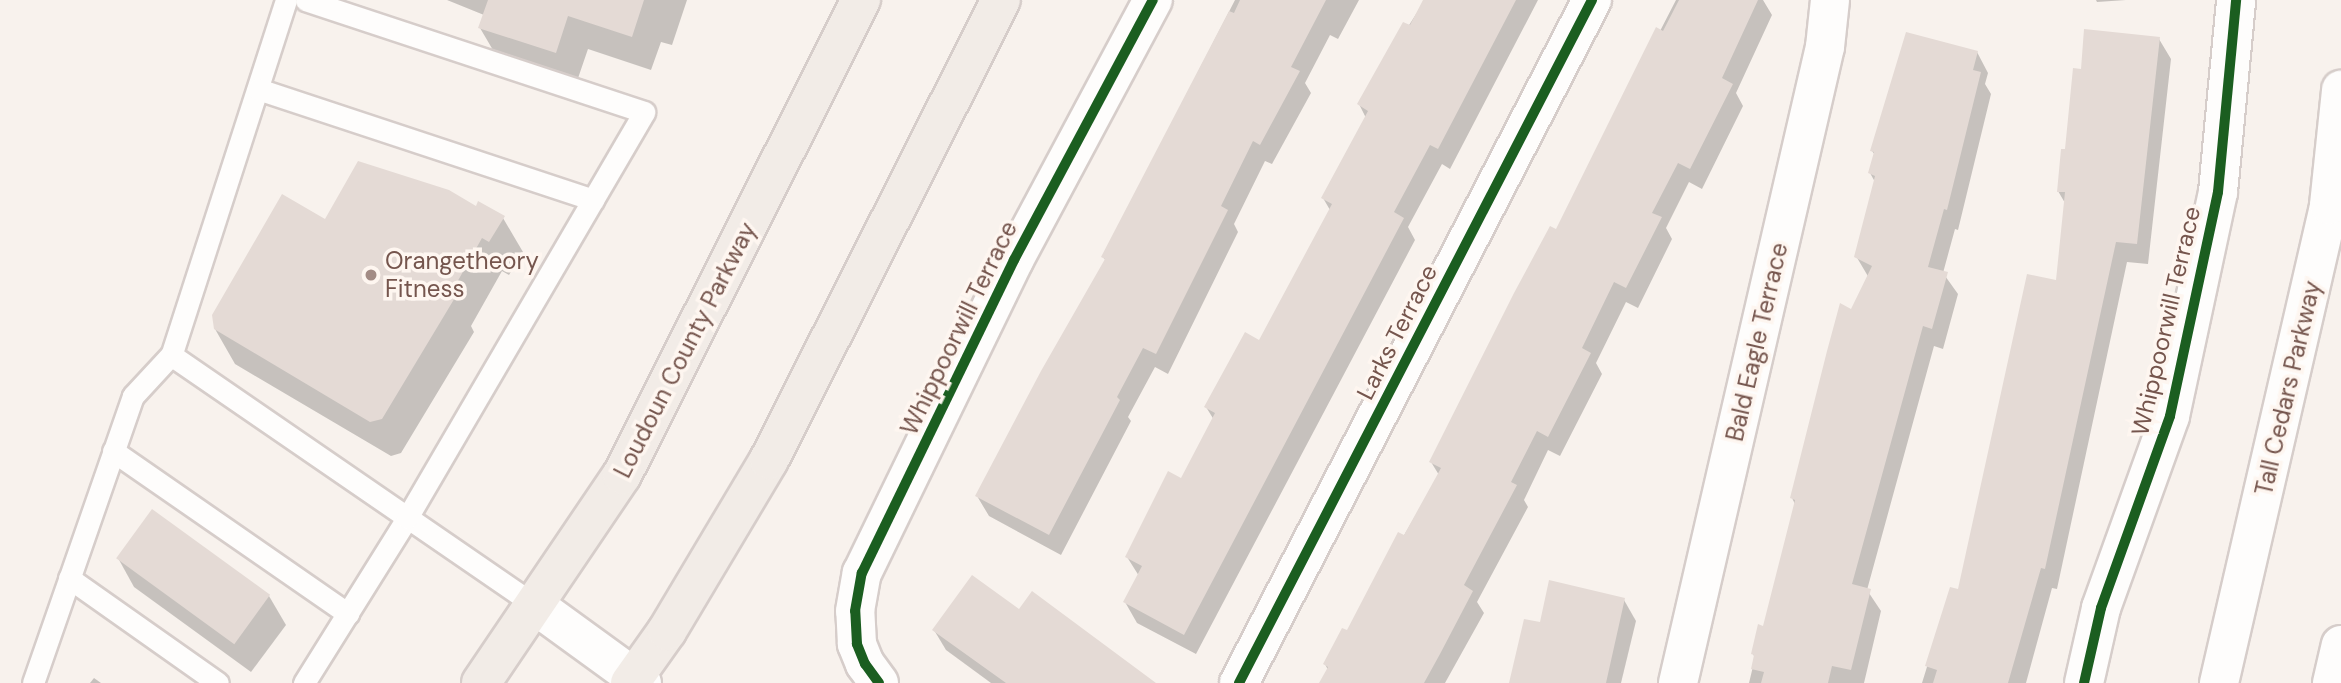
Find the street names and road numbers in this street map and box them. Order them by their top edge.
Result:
street label: Whippoorwill Terrace [2126,204,2206,438]
street label: Whippoorwill Terrace [895,216,1023,440]
street label: Loudoun County Parkway [608,217,762,483]
street label: Bald Eagle Terrace [1720,240,1794,444]
street label: Larks Terrace [1351,260,1443,404]
street label: Tall Cedars Parkway [2249,278,2327,498]

